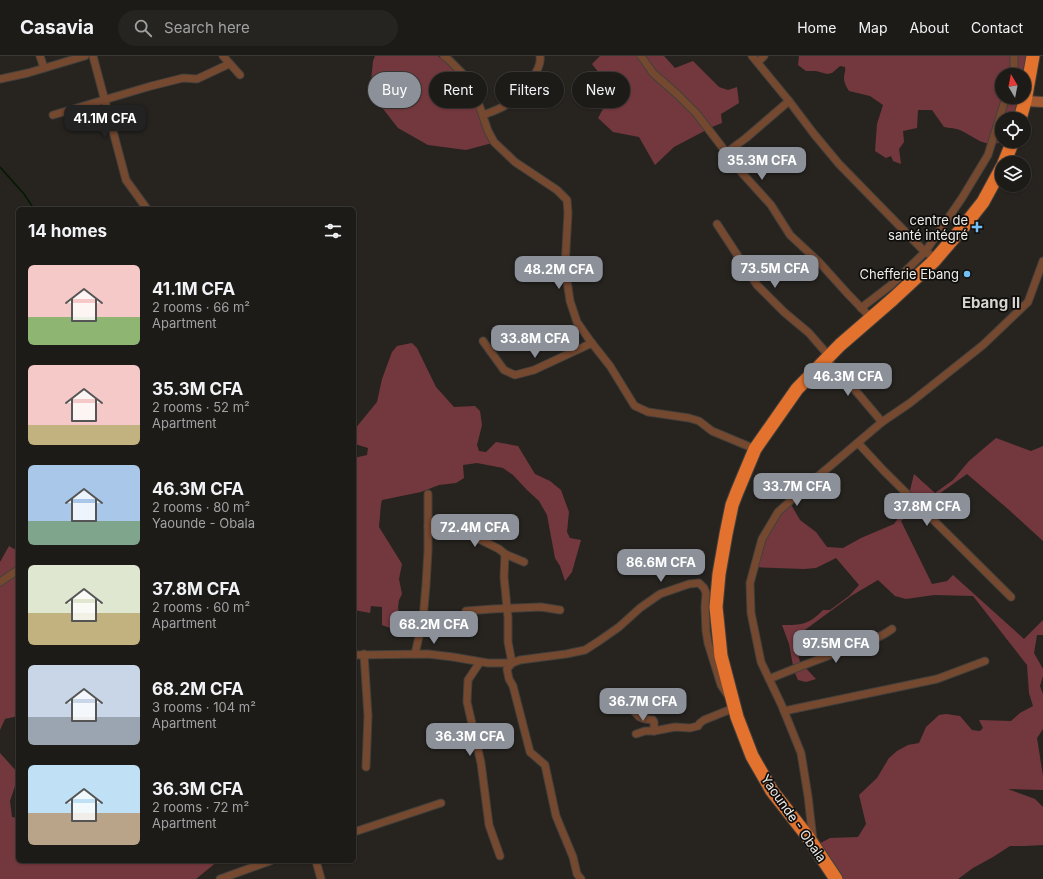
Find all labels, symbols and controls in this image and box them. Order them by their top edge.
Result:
search box [118,10,398,46]
text: Casavia [20,16,94,39]
icon: search [132,17,154,39]
text: Search here [164,18,250,37]
text: Home [797,19,836,36]
text: Map [858,19,888,36]
text: About [910,19,949,36]
text: Contact [971,19,1023,36]
north arrow [995,68,1031,104]
map controls [995,68,1031,192]
chip: Buy [368,72,421,108]
chip: Rent [429,72,487,108]
chip: Filters [495,72,564,108]
chip: New [572,72,630,108]
pin: 41.1M CFA [59,105,151,139]
text: 41.1M CFA [73,110,137,126]
button: locate [995,112,1031,148]
pin: 35.3M CFA [716,147,808,181]
text: 35.3M CFA [727,152,797,168]
button: layers [995,156,1031,192]
place label: centre de santé intégré [888,212,968,243]
icon: filters [322,220,344,242]
text: 14 homes [28,221,107,241]
marker: centre de santé intégré [971,221,983,233]
pin: 73.5M CFA [729,255,821,289]
pin: 48.2M CFA [513,256,605,290]
text: 73.5M CFA [741,260,810,276]
text: 48.2M CFA [524,261,594,277]
place label: Chefferie Ebang [860,266,959,282]
marker: Chefferie Ebang [962,269,972,279]
text: 41.1M CFA [152,279,235,299]
icon: home [60,281,108,329]
district label: Ebang II [962,293,1020,312]
text: 2 rooms · 66 m² [152,299,250,315]
text: Apartment [152,315,217,331]
pin: 33.8M CFA [489,325,581,359]
text: 33.8M CFA [500,330,570,346]
pin: 46.3M CFA [802,363,894,397]
text: 46.3M CFA [813,368,883,384]
text: 35.3M CFA [152,379,243,399]
icon: home [60,381,108,429]
text: 2 rooms · 52 m² [152,399,250,415]
text: Apartment [152,415,217,431]
pin: 33.7M CFA [751,473,843,507]
text: 33.7M CFA [762,478,832,494]
text: 46.3M CFA [152,479,244,499]
icon: home [60,481,108,529]
pin: 37.8M CFA [881,493,973,527]
text: 37.8M CFA [893,498,961,514]
text: 2 rooms · 80 m² [152,499,250,515]
pin: 72.4M CFA [429,514,521,548]
text: Yaounde - Obala [152,515,255,531]
text: 72.4M CFA [440,519,510,535]
pin: 86.6M CFA [615,549,707,583]
text: 86.6M CFA [626,554,696,570]
text: 37.8M CFA [152,579,241,599]
icon: home [60,581,108,629]
text: 2 rooms · 60 m² [152,599,250,615]
pin: 68.2M CFA [388,611,480,645]
text: Apartment [152,615,217,631]
text: 68.2M CFA [399,616,469,632]
pin: 97.5M CFA [790,630,882,664]
text: 97.5M CFA [802,635,870,651]
text: 68.2M CFA [152,679,244,699]
icon: home [60,681,108,729]
pin: 36.7M CFA [597,688,689,722]
text: 36.7M CFA [609,693,677,709]
text: 3 rooms · 104 m² [152,699,256,715]
text: Apartment [152,715,217,731]
pin: 36.3M CFA [424,723,516,757]
text: 36.3M CFA [435,728,505,744]
street label: Yaounde - Obala [758,771,830,865]
text: 36.3M CFA [152,779,243,799]
icon: home [60,781,108,829]
text: 2 rooms · 72 m² [152,799,249,815]
text: Apartment [152,815,217,831]

